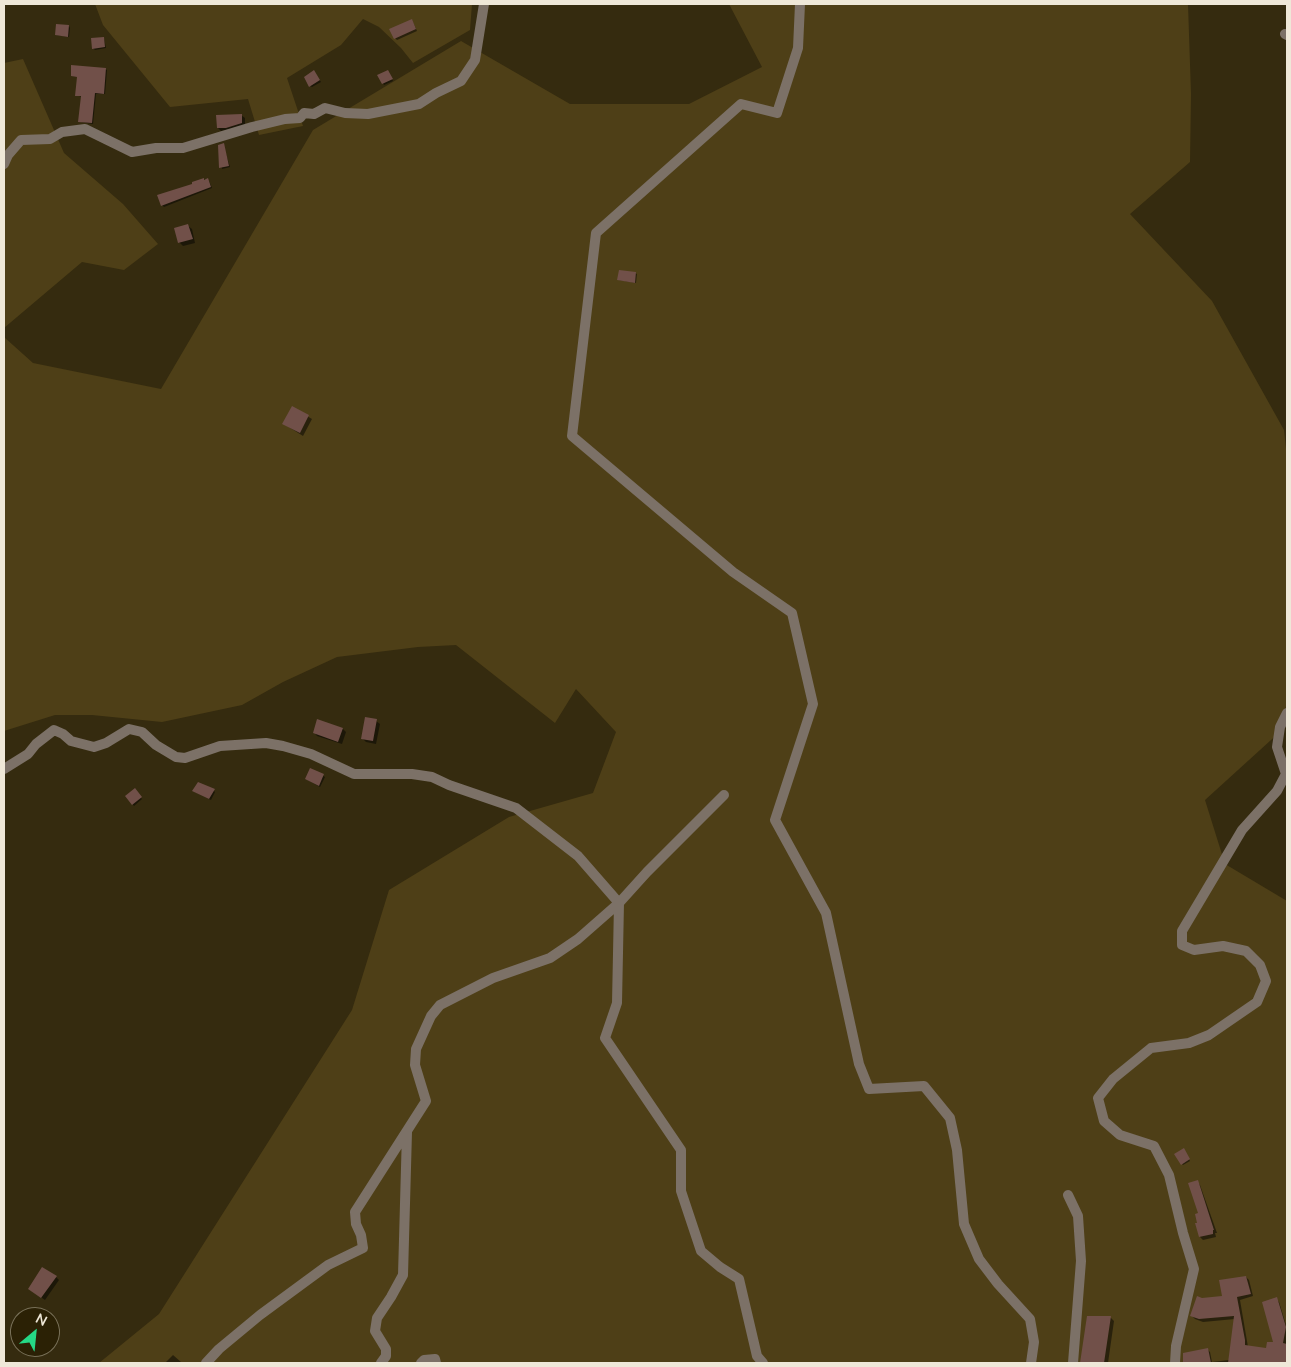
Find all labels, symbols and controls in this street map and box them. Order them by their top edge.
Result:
north arrow [10,1307,60,1357]
text: N [33,1309,50,1330]

